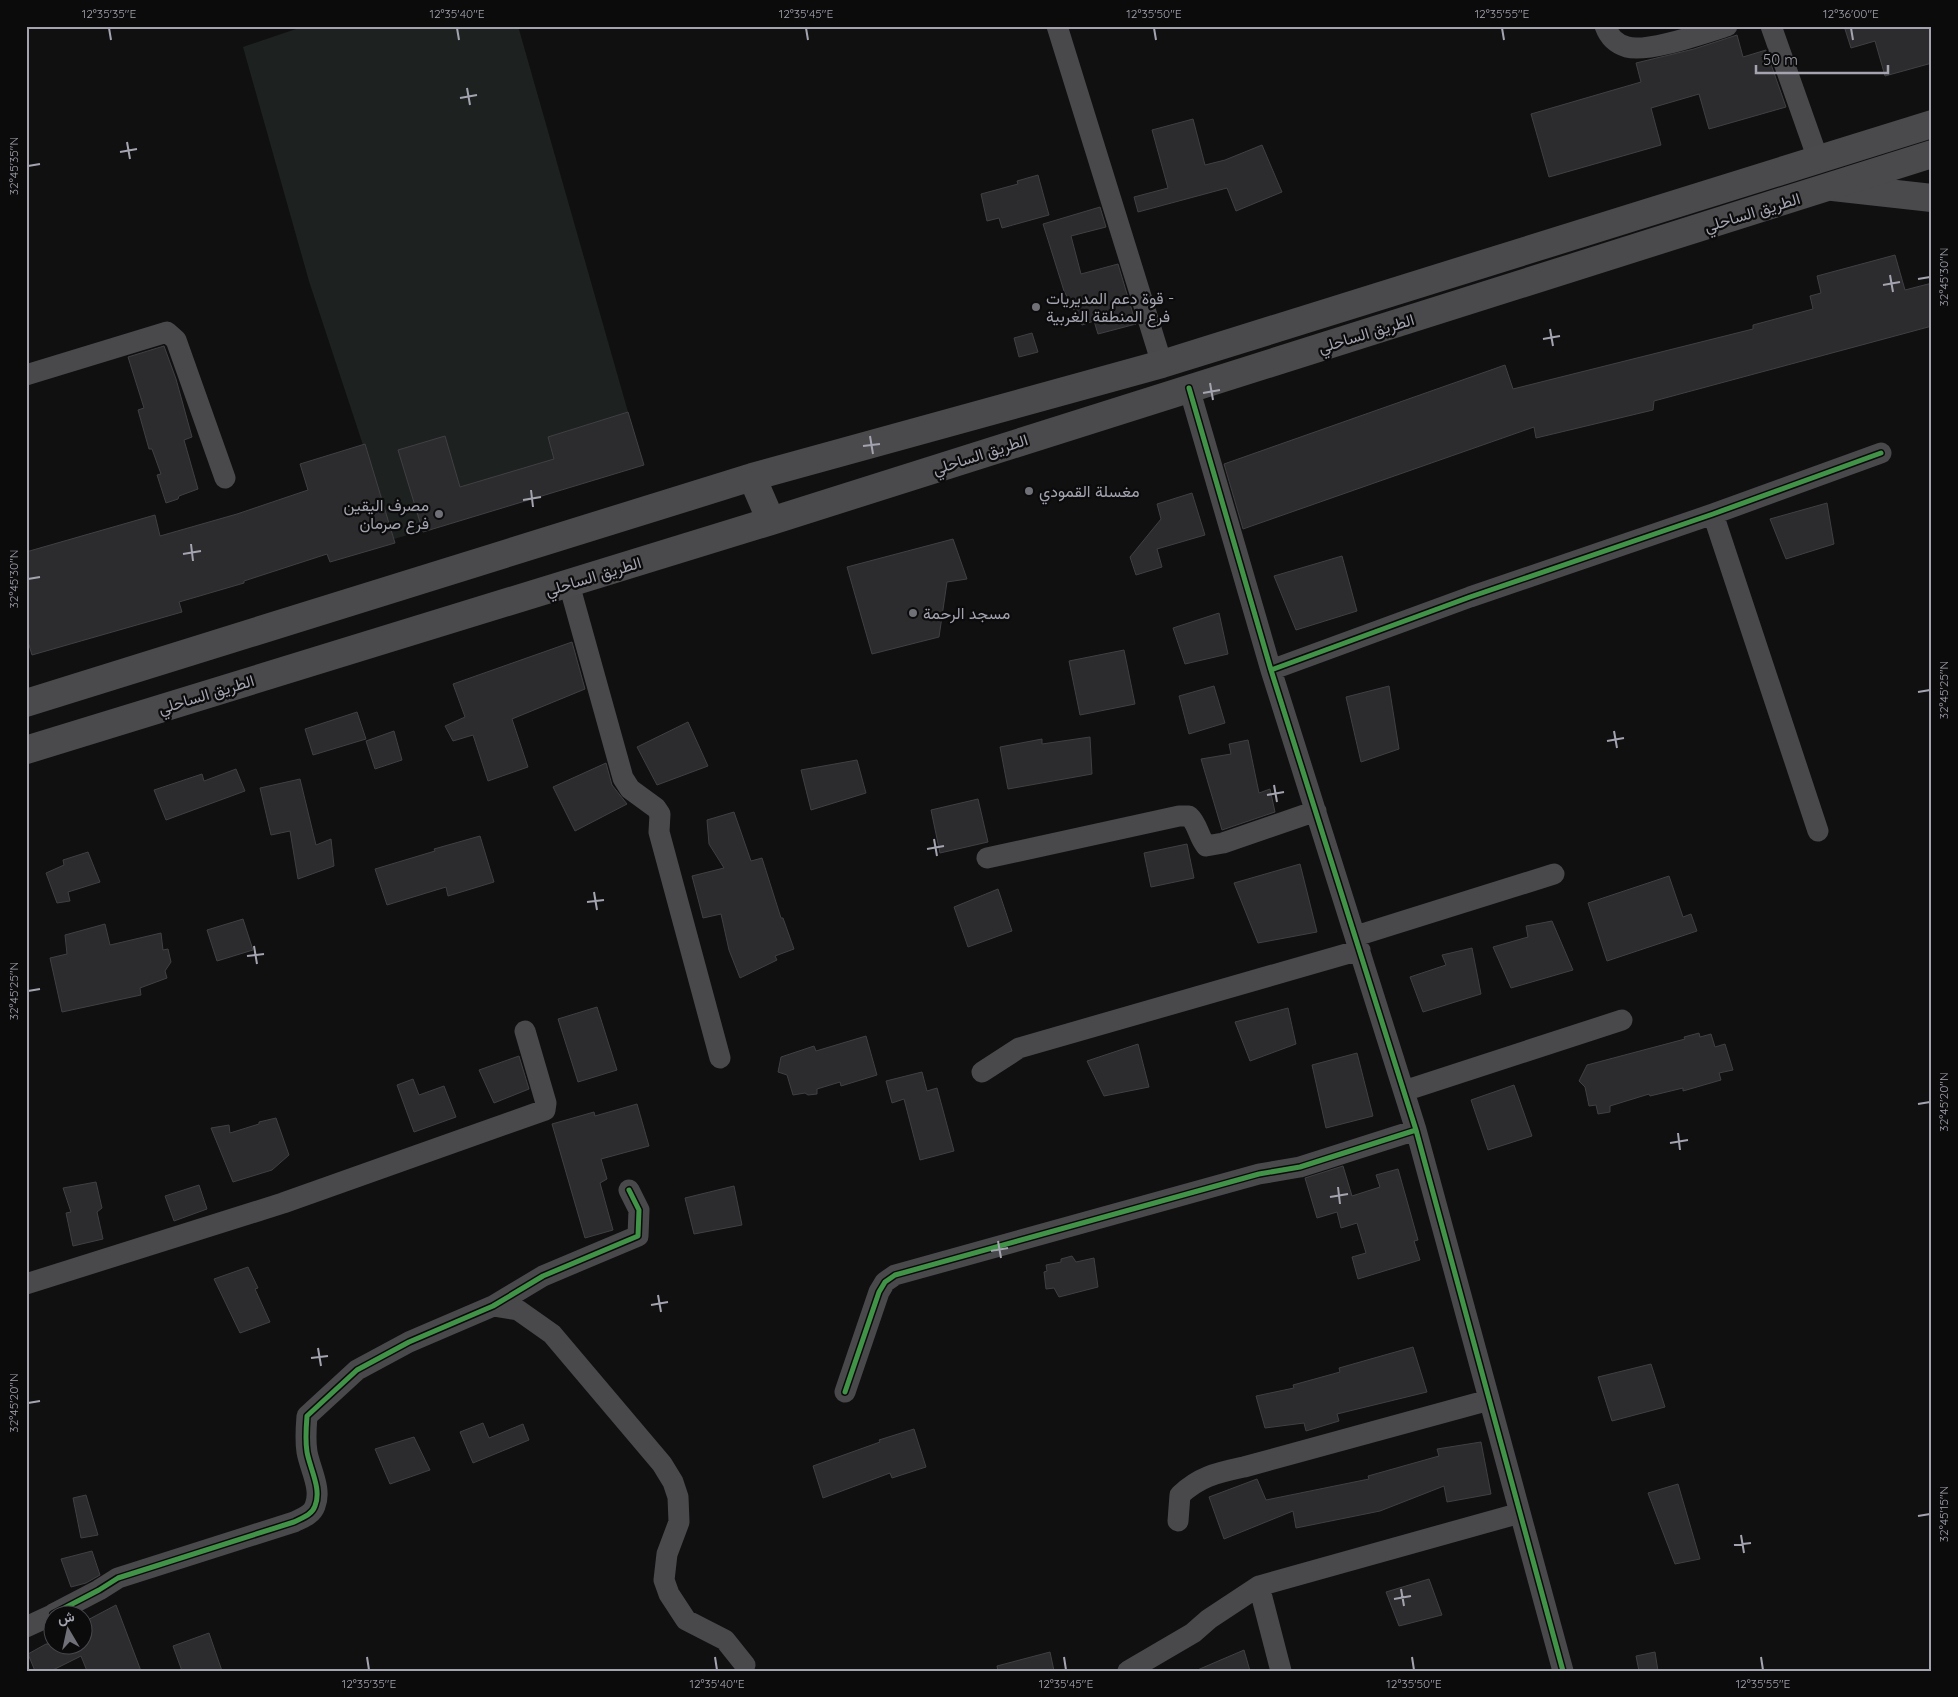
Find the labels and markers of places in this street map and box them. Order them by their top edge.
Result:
place label: قوة دعم المديريات - فرع المنطقة الغربية [1046,288,1174,328]
marker: قوة دعم المديريات - فرع المنطقة الغربية [1030,301,1042,313]
place label: مغسلة القمودي [1039,481,1139,505]
marker: مغسلة القمودي [1023,485,1035,497]
place label: مصرف اليقين فرع صرمان [343,495,429,535]
marker: مصرف اليقين فرع صرمان [433,508,445,520]
place label: مسجد الرحمة [923,603,1010,624]
marker: مسجد الرحمة [907,607,919,619]

